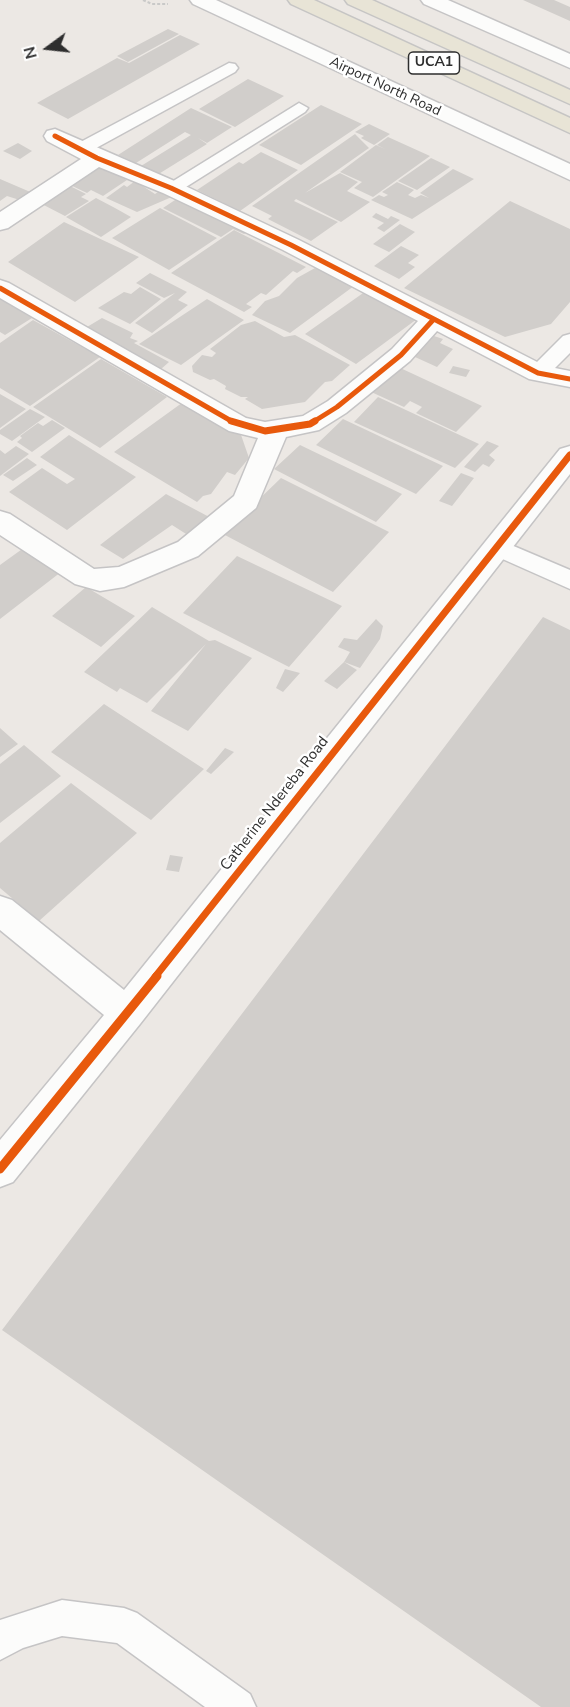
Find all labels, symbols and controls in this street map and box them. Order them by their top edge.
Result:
north arrow [18,18,78,78]
text: N [18,44,43,61]
road number: UCA1 [408,52,460,74]
street label: Airport North Road [327,54,443,120]
street label: Catherine Ndereba Road [217,733,333,875]

